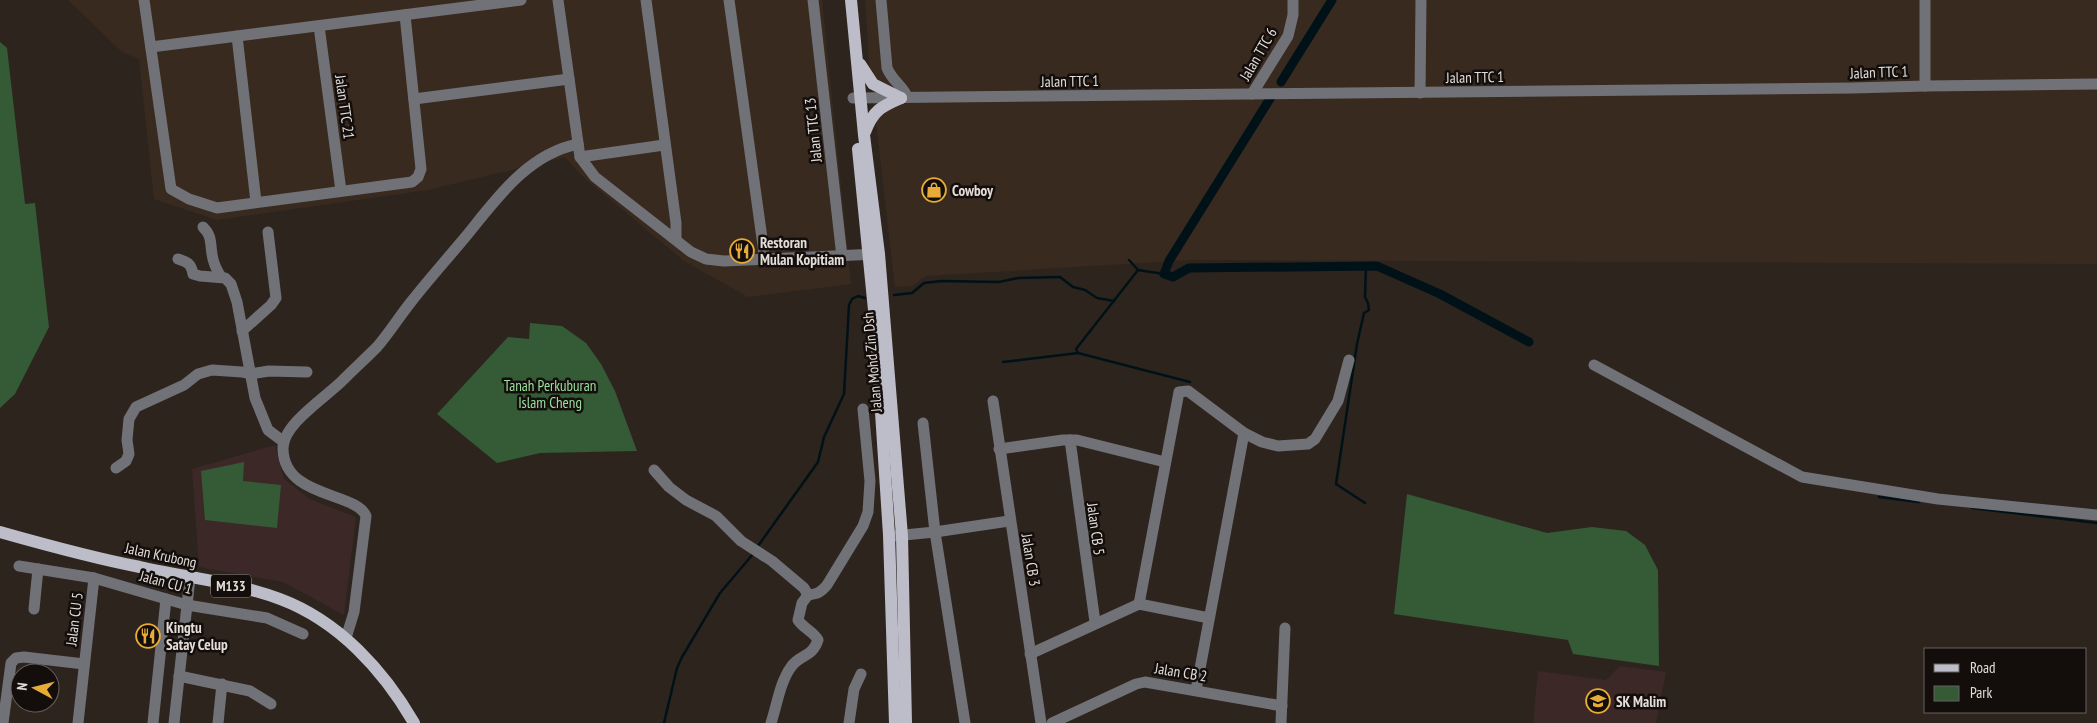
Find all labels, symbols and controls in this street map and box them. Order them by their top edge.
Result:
street label: Jalan TTC 6 [1235,24,1281,85]
street label: Jalan TTC 1 [1849,61,1908,83]
street label: Jalan TTC 1 [1445,67,1504,87]
street label: Jalan TTC 1 [1040,71,1099,91]
street label: Jalan TTC 21 [331,73,359,140]
street label: Jalan TTC 13 [800,97,826,164]
shop icon: Cowboy [921,177,947,203]
place label: Cowboy [952,181,994,200]
place label: Restoran Mulan Kopitiam [760,233,844,269]
restaurant icon: Restoran Mulan Kopitiam [729,238,755,264]
street label: Jalan Mohd Zin Dsh [858,311,886,414]
park label: Tanah Perkuburan Islam Cheng [504,376,596,412]
street label: Jalan CB 5 [1083,501,1109,556]
street label: Jalan CB 3 [1017,531,1045,588]
street label: Jalan Krubong [123,538,199,572]
street label: Jalan CU 1 [137,566,194,598]
road number: M133 [211,574,251,598]
street label: Jalan CU 5 [61,591,87,648]
place label: Kingtu Satay Celup [166,618,228,654]
restaurant icon: Kingtu Satay Celup [135,623,161,649]
legend [1924,648,2087,713]
street label: Jalan CB 2 [1152,658,1209,686]
text: Road [1970,658,1996,677]
north arrow [10,663,60,713]
text: N [13,682,31,691]
text: Park [1970,683,1992,702]
school or university icon: SK Malim [1585,688,1611,714]
place label: SK Malim [1616,692,1666,711]

